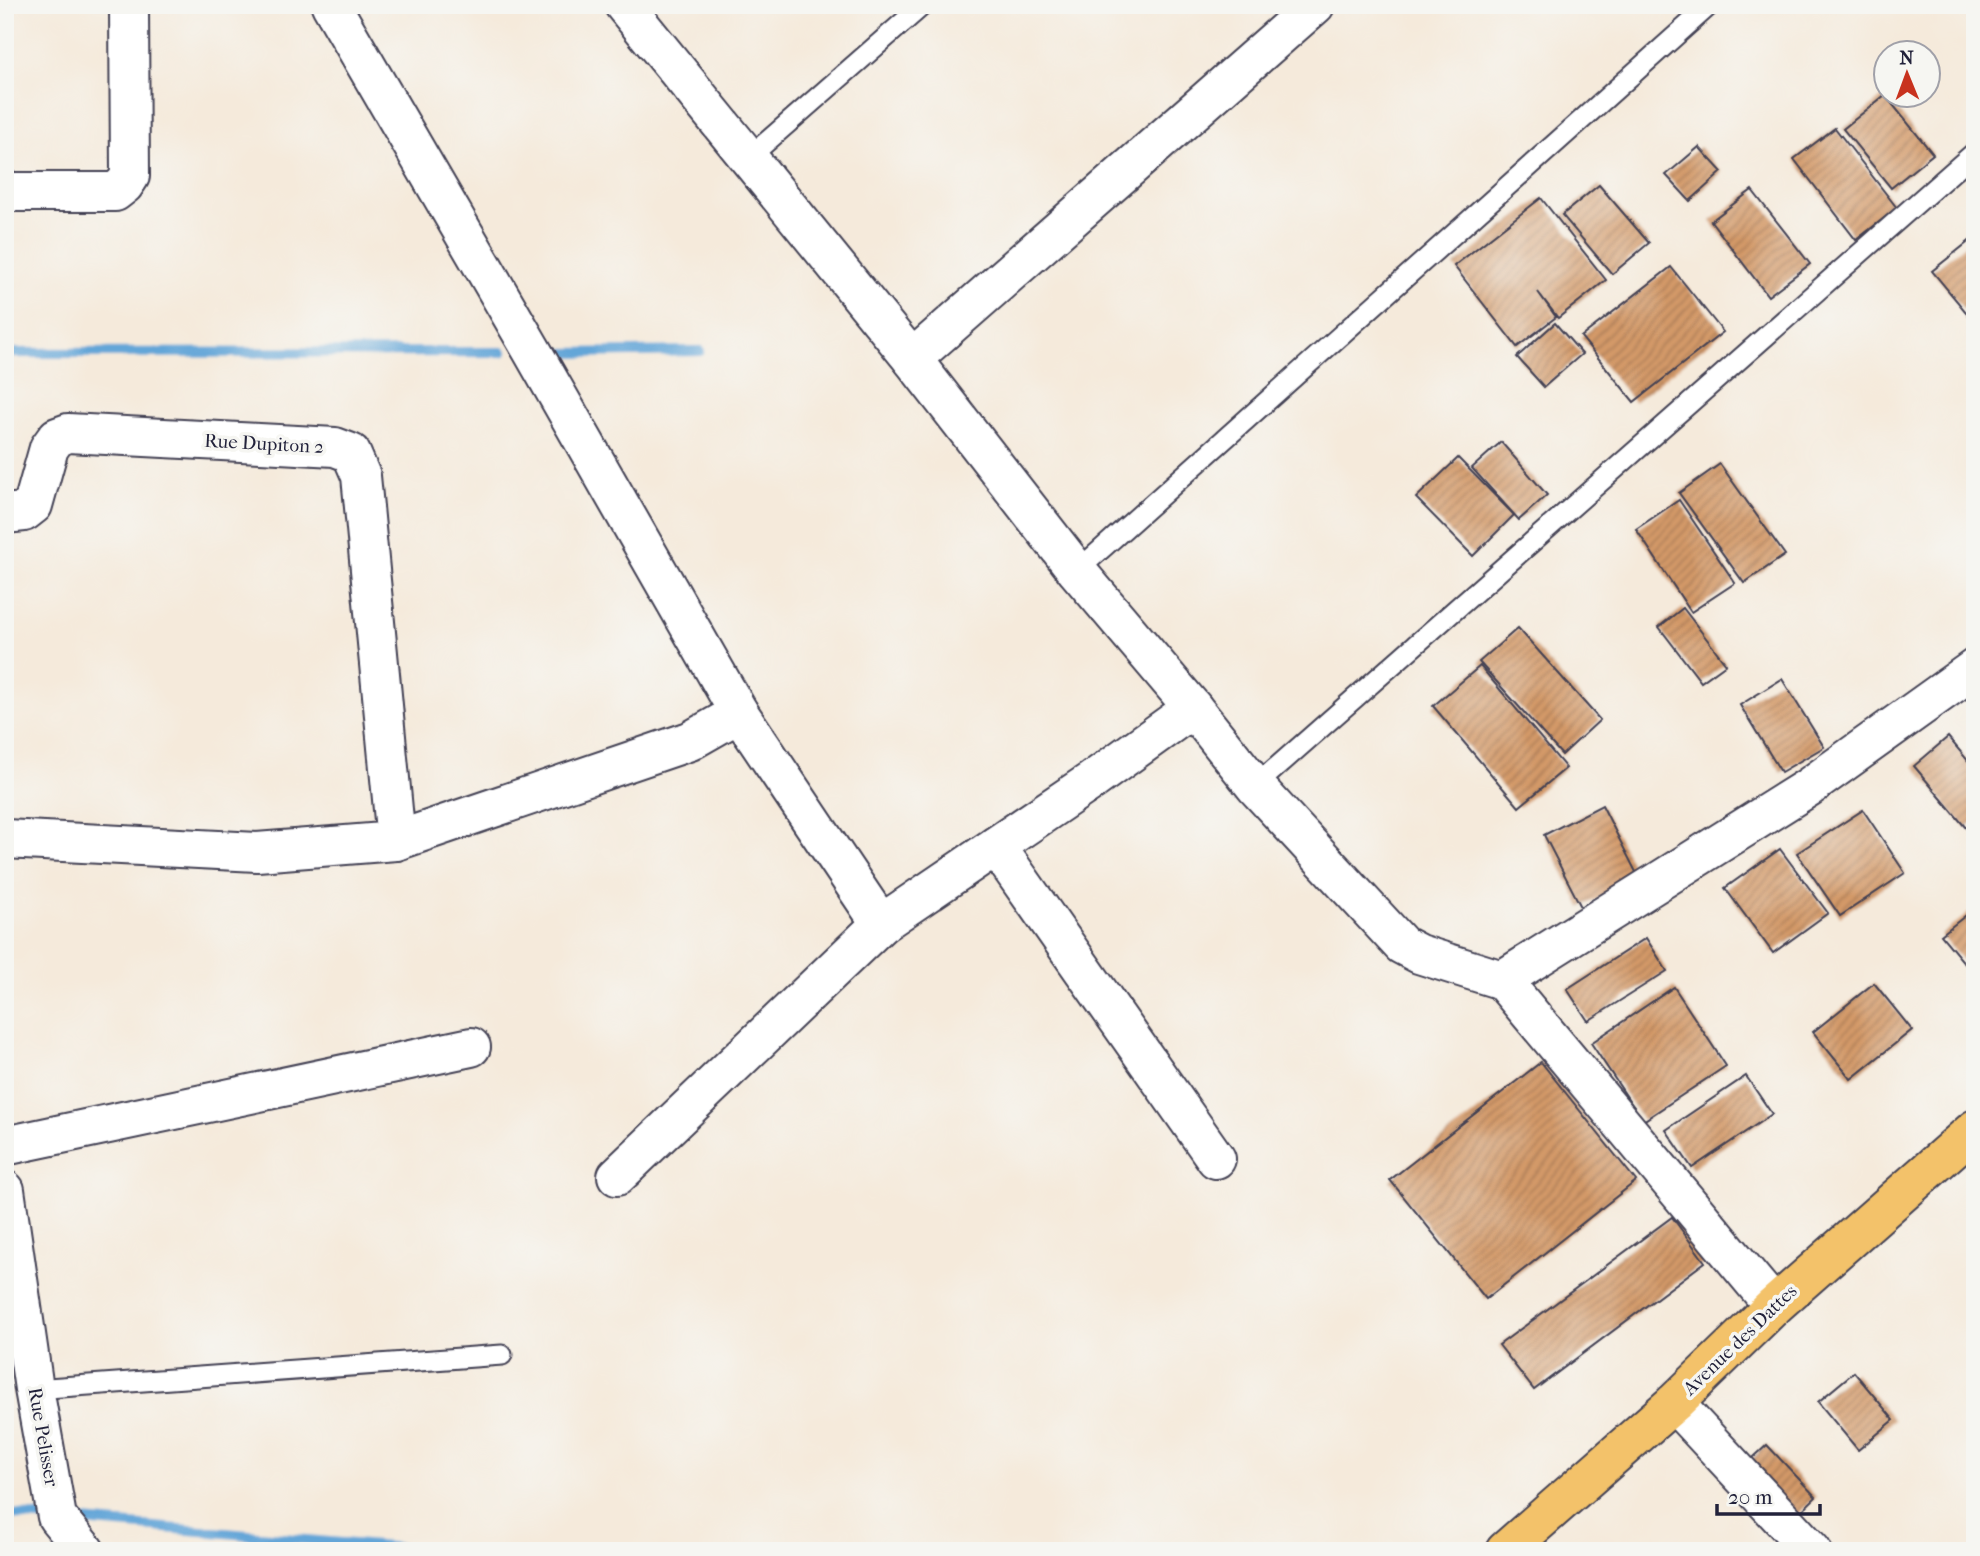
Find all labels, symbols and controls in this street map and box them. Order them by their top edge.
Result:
north arrow [1871,38,1941,108]
text: N [1899,47,1915,69]
street label: Rue Dupiton 2 [204,430,325,458]
street label: Avenue des Dattes [1678,1280,1801,1401]
street label: Rue Pelisser [23,1386,63,1489]
scale bar [1717,1472,1821,1516]
text: 20 m [1728,1485,1773,1509]

